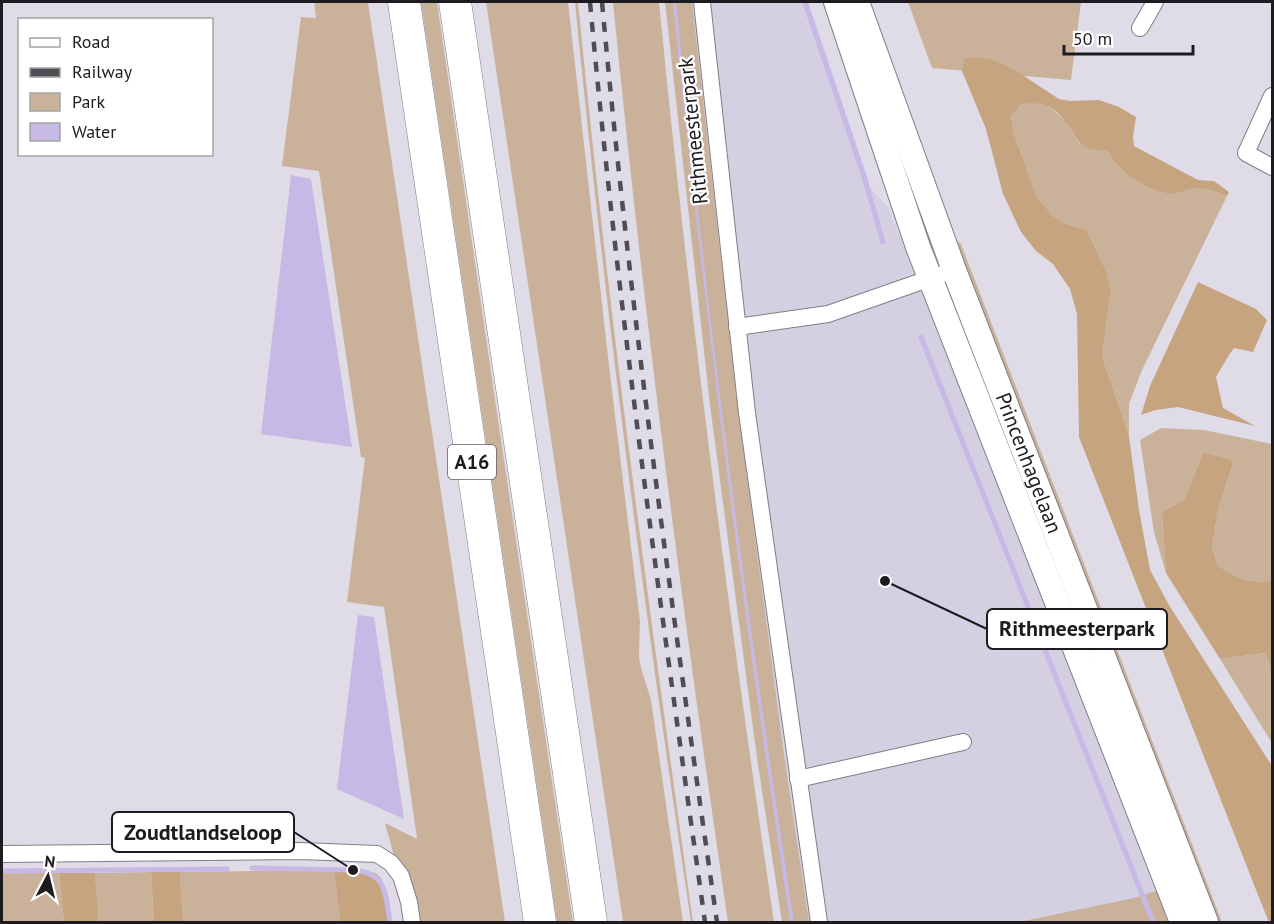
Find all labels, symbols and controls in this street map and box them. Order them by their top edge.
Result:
legend [18,18,213,156]
scale bar [1064,18,1193,56]
text: 50 m [1073,27,1112,50]
text: Road [72,30,110,53]
street label: Rithmeesterpark [671,56,714,206]
text: Railway [72,60,133,83]
text: Park [72,90,105,113]
text: Water [72,120,116,143]
street label: Princenhagelaan [990,389,1069,537]
road number: A16 [448,445,496,479]
callout: Rithmeesterpark [987,609,1167,649]
text: Rithmeesterpark [999,614,1155,642]
callout: Zoudtlandseloop [112,812,294,852]
text: Zoudtlandseloop [124,818,282,846]
north arrow [18,846,78,906]
text: N [43,851,56,872]

